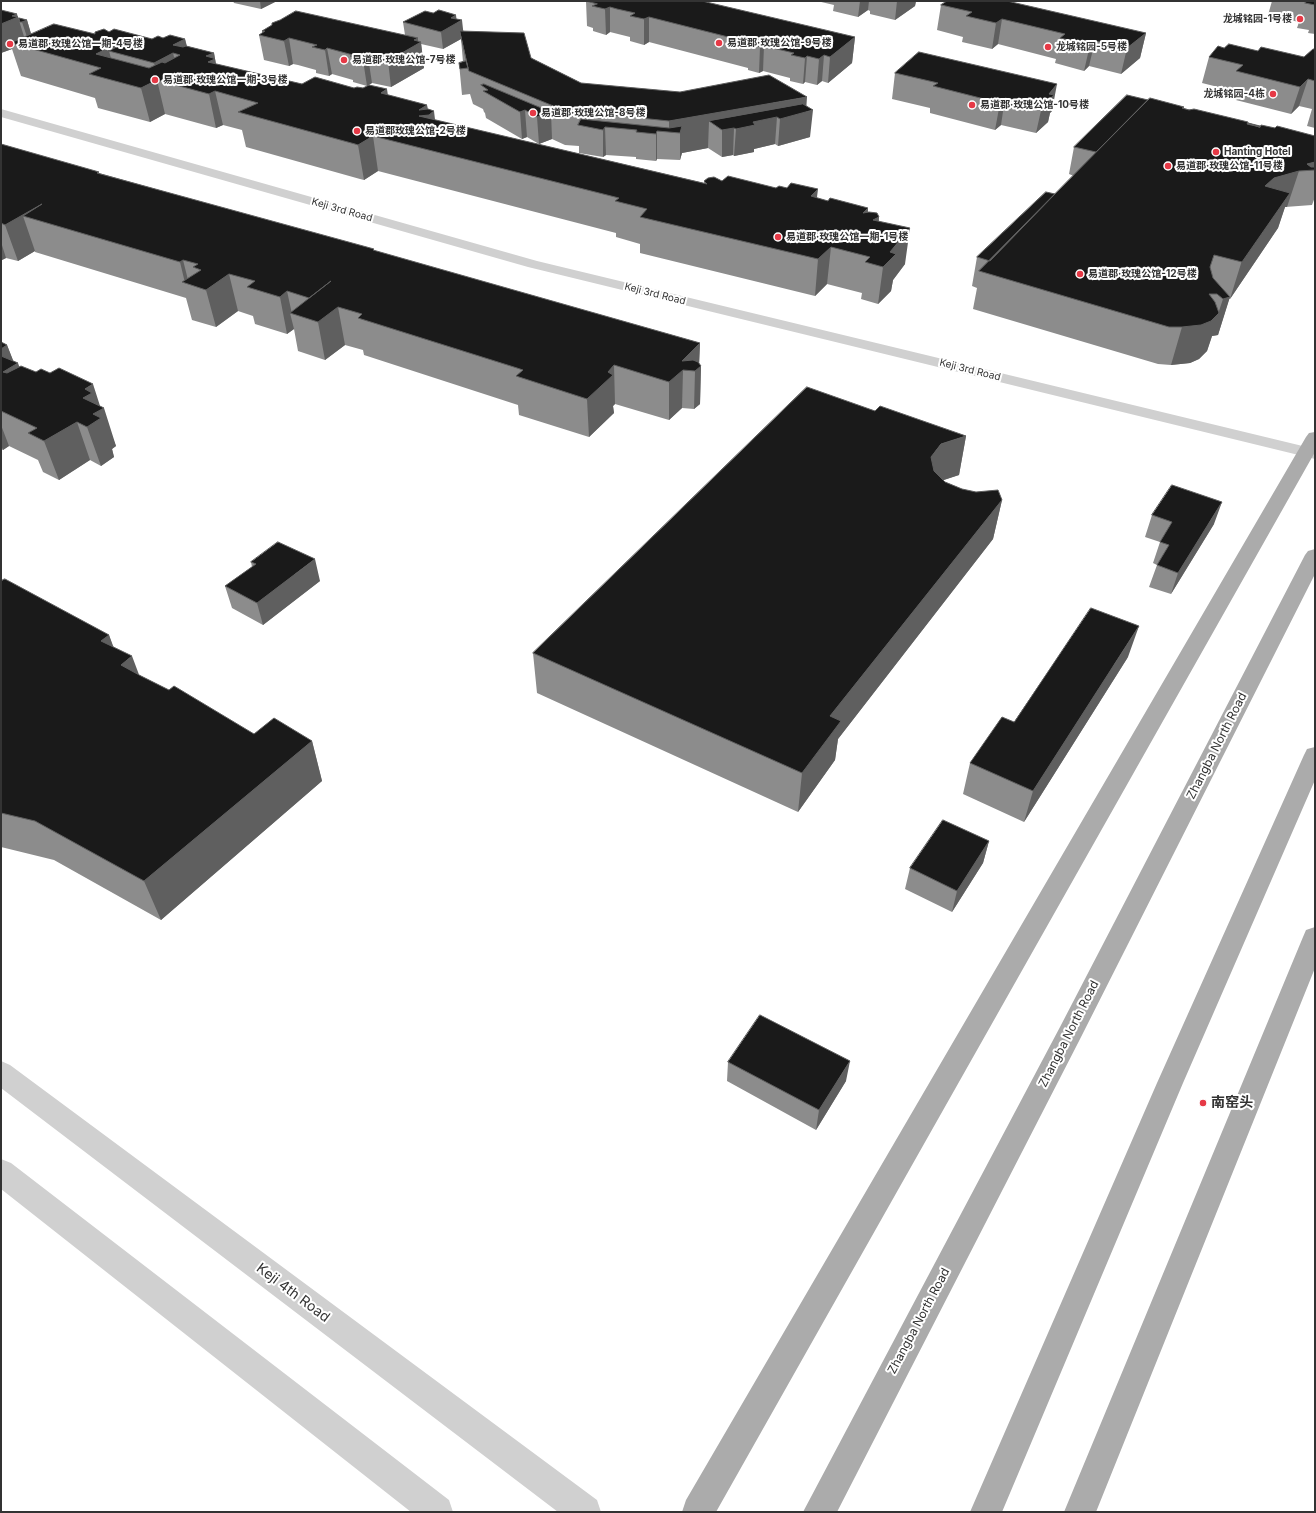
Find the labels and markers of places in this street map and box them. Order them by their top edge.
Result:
place label: 龙城铭园-1号楼 [1223,13,1292,25]
marker: 龙城铭园-1号楼 [1295,14,1305,24]
place label: 易道郡·玫瑰公馆-9号楼 [727,37,832,49]
place label: 易道郡·玫瑰公馆一期-4号楼 [18,38,143,50]
marker: 易道郡·玫瑰公馆-9号楼 [714,38,724,48]
marker: 易道郡·玫瑰公馆一期-4号楼 [5,39,15,49]
place label: 龙城铭园-5号楼 [1056,41,1127,53]
marker: 龙城铭园-5号楼 [1043,42,1053,52]
place label: 易道郡·玫瑰公馆-7号楼 [352,54,456,66]
marker: 易道郡·玫瑰公馆-7号楼 [339,55,349,65]
place label: 易道郡·玫瑰公馆一期-3号楼 [163,74,287,86]
marker: 易道郡·玫瑰公馆一期-3号楼 [150,75,160,85]
place label: 龙城铭园-4栋 [1204,88,1265,100]
marker: 龙城铭园-4栋 [1268,89,1278,99]
place label: 易道郡·玫瑰公馆-10号楼 [980,99,1089,111]
marker: 易道郡·玫瑰公馆-10号楼 [967,100,977,110]
place label: 易道郡·玫瑰公馆-8号楼 [541,107,646,119]
marker: 易道郡·玫瑰公馆-8号楼 [528,108,538,118]
place label: 易道郡玫瑰公馆-2号楼 [365,125,466,137]
marker: 易道郡玫瑰公馆-2号楼 [352,126,362,136]
place label: Hanting Hotel [1224,146,1291,158]
marker: Hanting Hotel [1211,147,1221,157]
place label: 易道郡·玫瑰公馆-11号楼 [1176,160,1283,172]
marker: 易道郡·玫瑰公馆-11号楼 [1163,161,1173,171]
place label: 易道郡·玫瑰公馆一期-1号楼 [786,231,908,243]
marker: 易道郡·玫瑰公馆一期-1号楼 [773,232,783,242]
place label: 易道郡·玫瑰公馆-12号楼 [1088,268,1197,280]
marker: 易道郡·玫瑰公馆-12号楼 [1075,269,1085,279]
place label: 南窑头 [1211,1095,1253,1111]
marker: 南窑头 [1198,1098,1208,1108]

